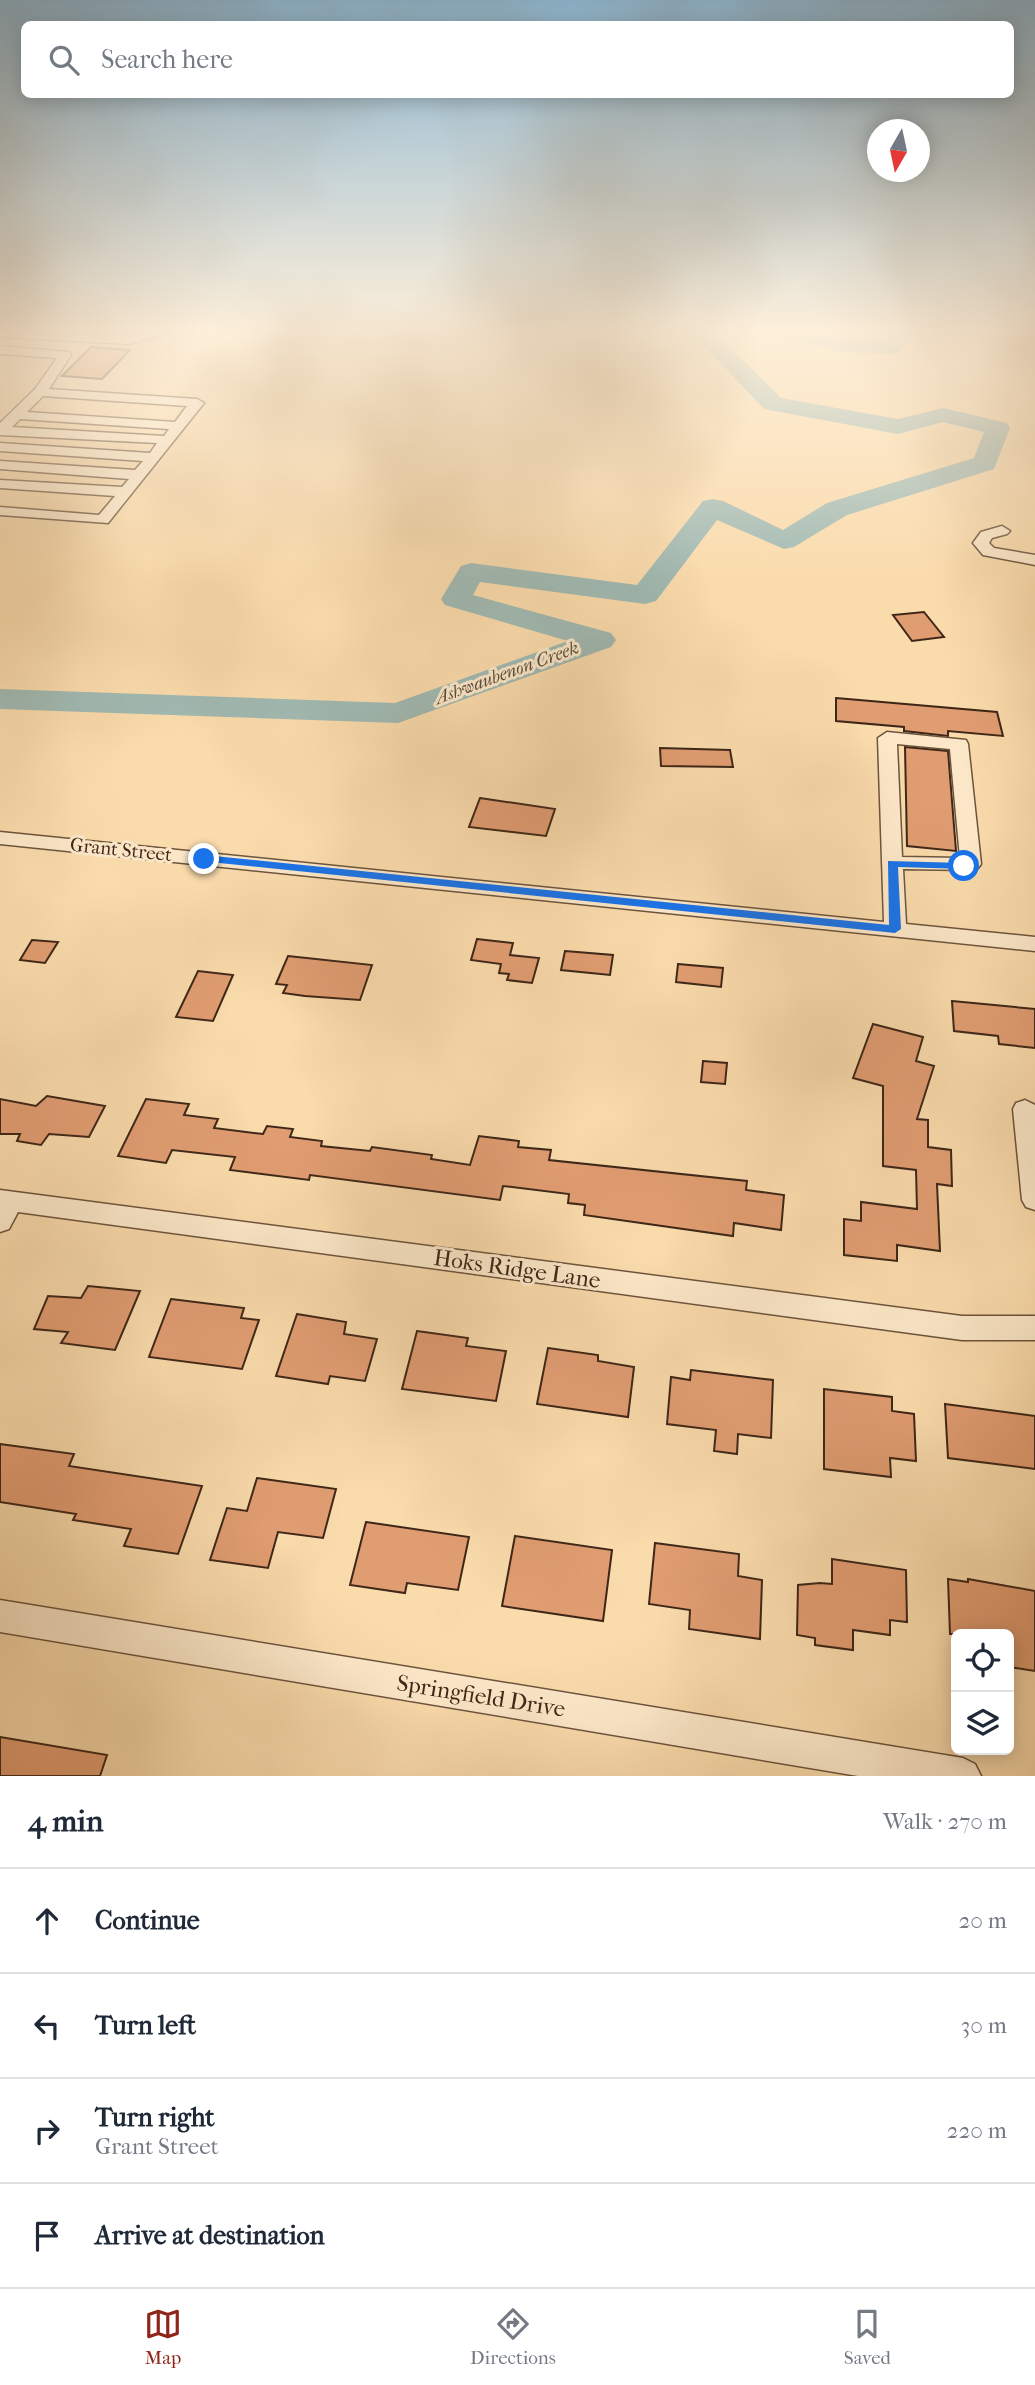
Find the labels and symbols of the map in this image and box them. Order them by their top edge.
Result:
north arrow [867,119,930,182]
water label: Ashwaubenon Creek [431,637,581,709]
street label: Grant Street [69,834,173,866]
route end [188,843,219,874]
route start [948,850,979,881]
street label: Hoks Ridge Lane [432,1244,602,1294]
street label: Springfield Drive [395,1669,567,1723]

